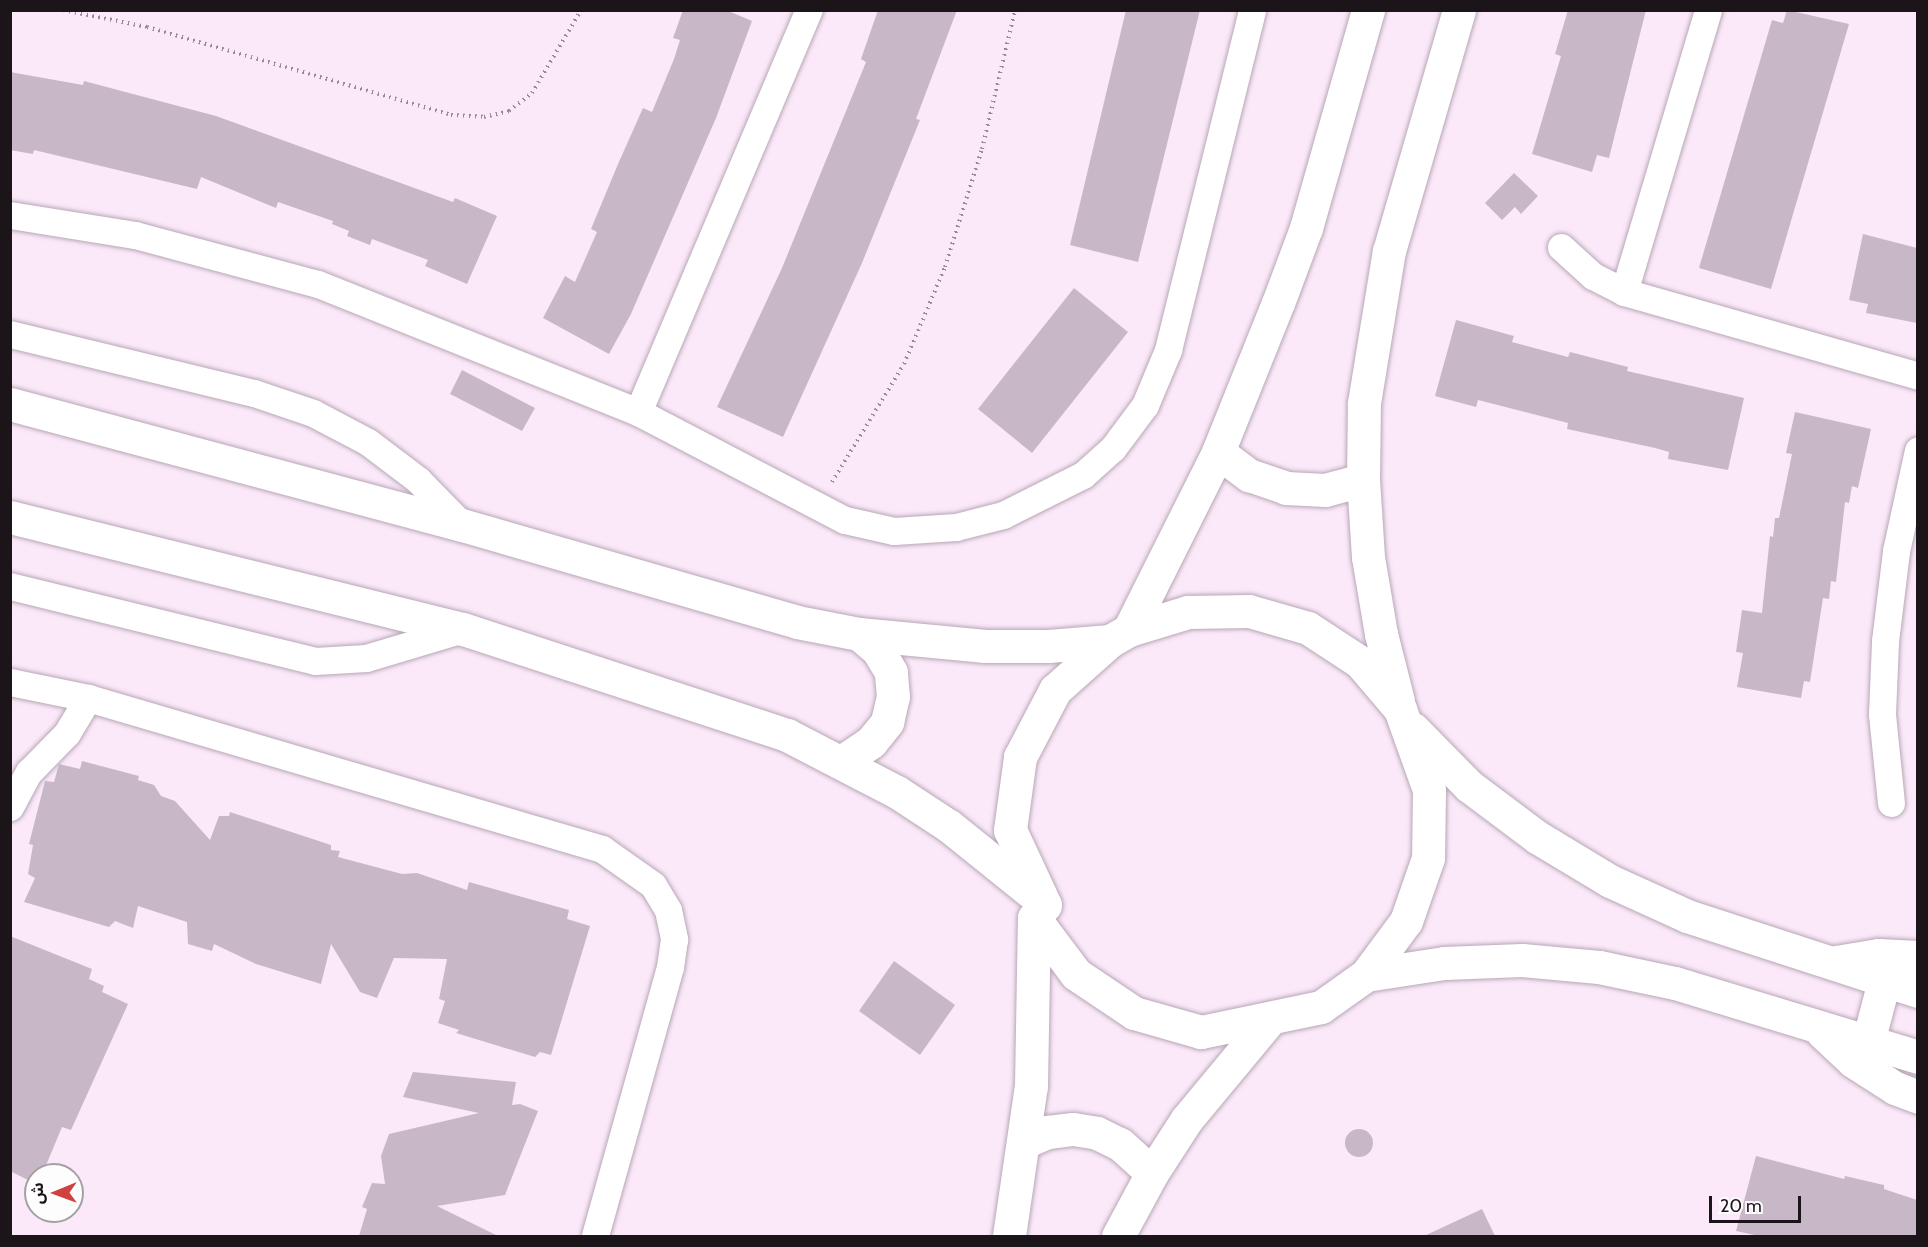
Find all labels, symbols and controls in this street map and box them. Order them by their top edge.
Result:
north arrow [24,1163,84,1223]
text: ش [28,1182,47,1204]
scale bar [1712,1184,1804,1222]
text: 20 m [1720,1195,1762,1217]

